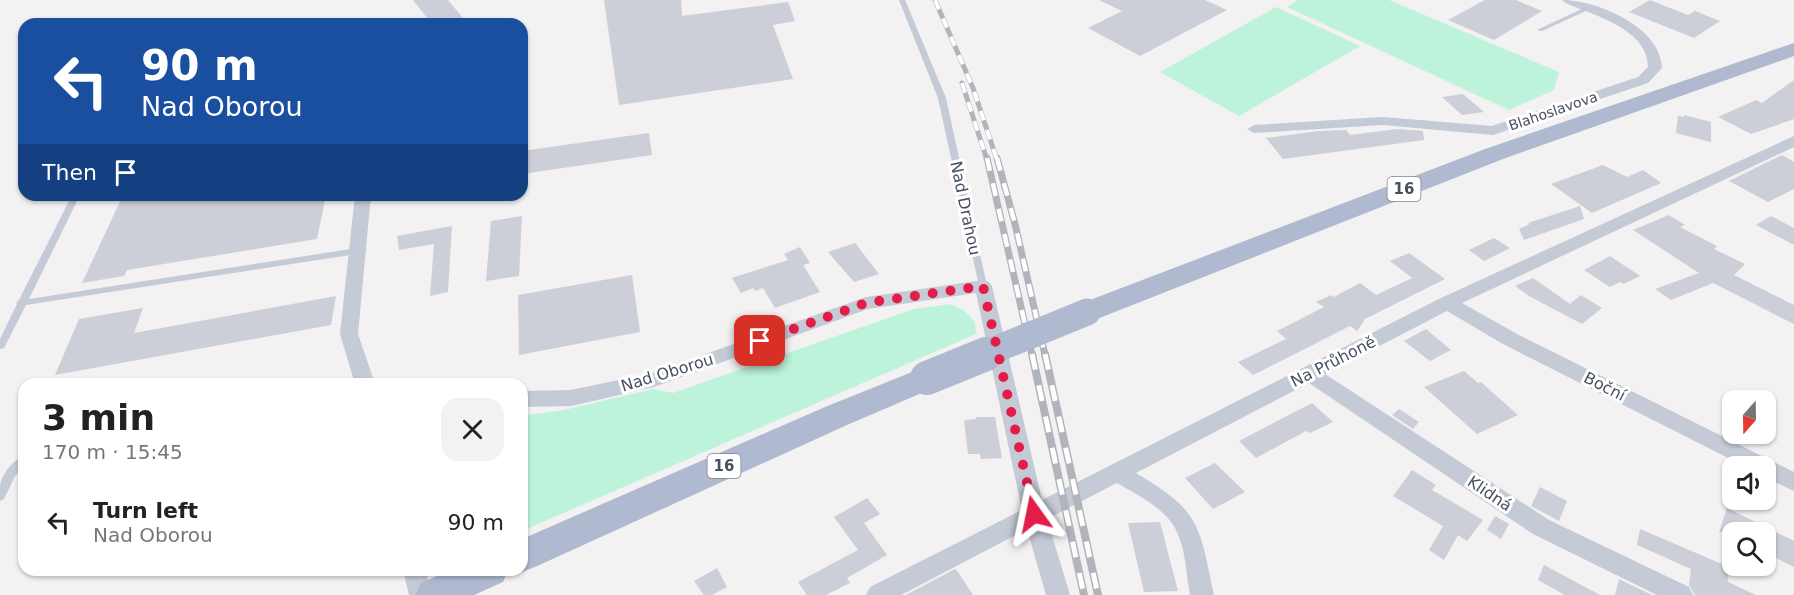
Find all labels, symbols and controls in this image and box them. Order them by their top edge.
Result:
text: 90 m [141,41,258,90]
icon: left [42,42,120,120]
street label: Blahoslavova [1506,88,1600,134]
text: Nad Oborou [141,91,303,122]
icon: arrive [109,156,142,189]
street label: Nad Drahou [946,159,985,257]
text: Then [42,160,97,185]
road number: 16 [1388,177,1420,201]
pin [734,315,785,366]
icon: arrive [743,324,776,357]
street label: Na Průhoně [1288,332,1379,391]
street label: Nad Oborou [619,349,716,396]
street label: Boční [1581,368,1629,405]
north arrow [1722,390,1776,444]
map controls [1722,390,1776,576]
text: 3 min [42,397,155,438]
button: close [441,398,504,461]
text: 170 m · 15:45 [42,440,183,464]
road number: 16 [708,454,740,478]
button: sound [1722,456,1776,510]
street label: Klidná [1464,472,1516,515]
position arrow [1002,482,1066,546]
text: Turn left [93,498,198,523]
icon: left [42,506,75,539]
text: 90 m [448,510,504,535]
button: search [1722,522,1776,576]
text: Nad Oborou [93,523,213,547]

